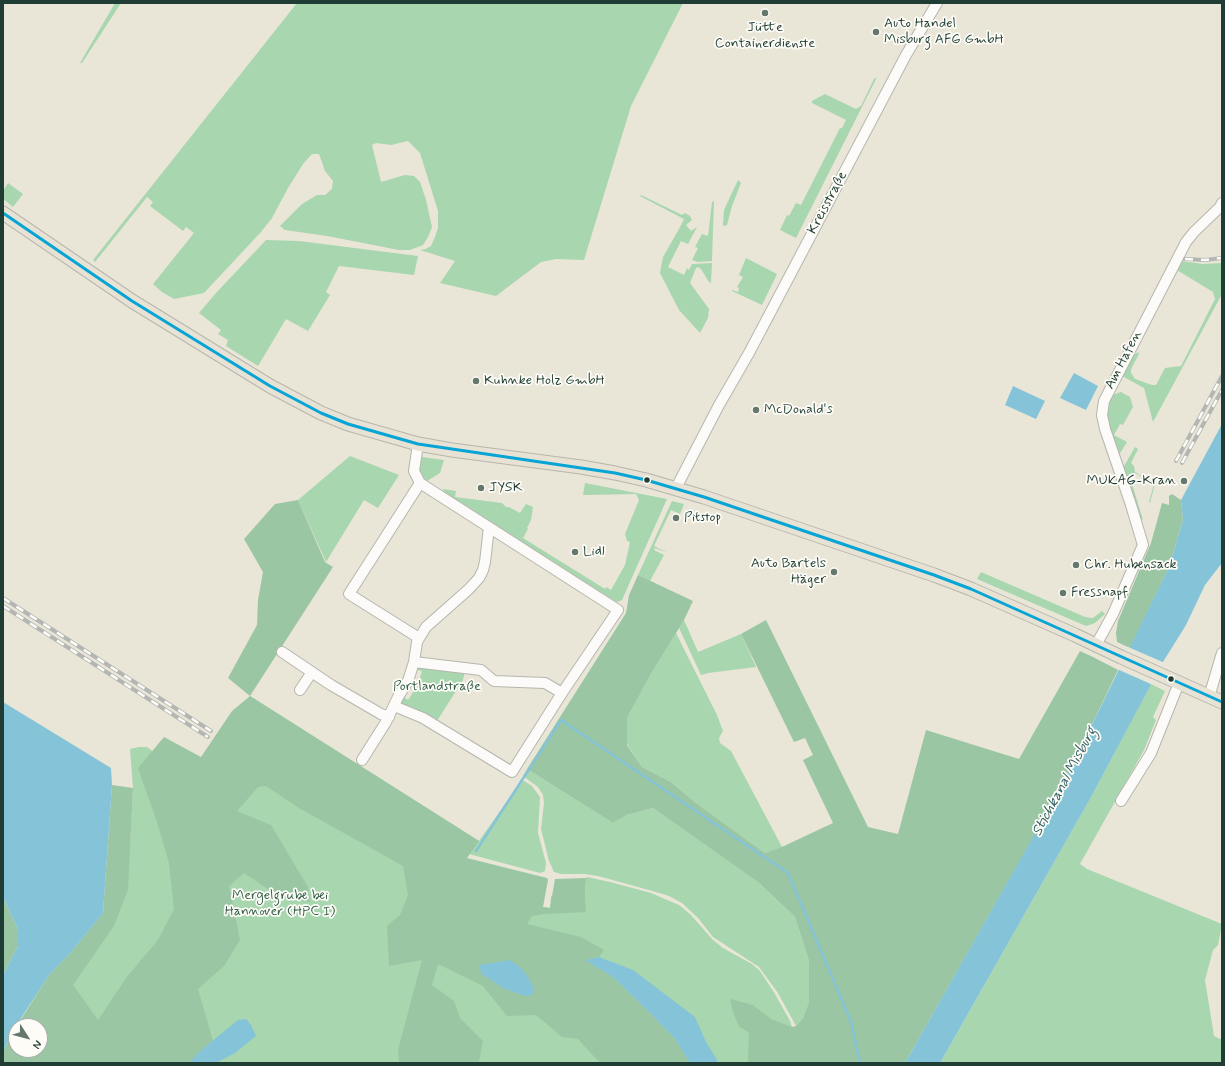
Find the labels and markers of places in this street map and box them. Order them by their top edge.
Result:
marker: Jütte Containerdienste [760,8,770,18]
place label: Auto Handel Misburg AFG GmbH [884,16,1004,48]
place label: Jütte Containerdienste [715,20,815,52]
marker: Auto Handel Misburg AFG GmbH [871,27,881,37]
place label: Kuhnke Holz GmbH [484,373,605,389]
marker: Kuhnke Holz GmbH [471,376,481,386]
place label: McDonald's [764,402,833,418]
marker: McDonald's [751,405,761,415]
place label: MUKAG-Kran [1087,473,1176,489]
unlabelled marker [642,475,652,485]
marker: MUKAG-Kran [1179,476,1189,486]
place label: JYSK [489,480,523,496]
marker: JYSK [476,483,486,493]
place label: Pitstop [684,510,721,526]
marker: Pitstop [671,513,681,523]
place label: Lidl [583,544,605,560]
marker: Lidl [570,547,580,557]
place label: Auto Bartels Häger [751,556,826,588]
place label: Chr. Hubensack [1084,557,1177,573]
marker: Chr. Hubensack [1071,560,1081,570]
marker: Auto Bartels Häger [829,567,839,577]
place label: Fressnapf [1071,585,1128,601]
marker: Fressnapf [1058,588,1068,598]
unlabelled marker [1166,674,1176,684]

